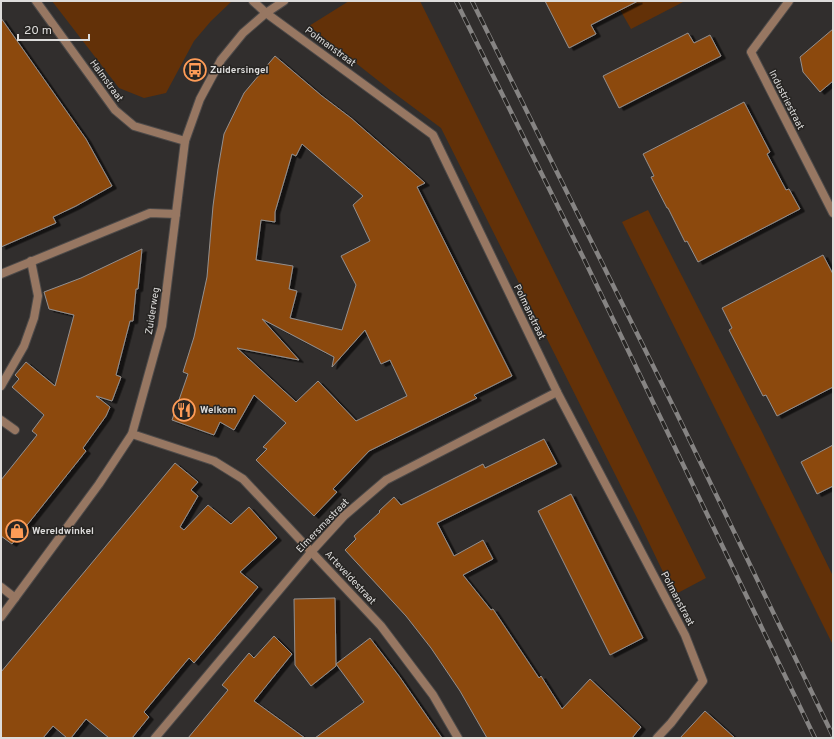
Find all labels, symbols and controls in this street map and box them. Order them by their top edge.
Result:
scale bar [18,16,89,42]
text: 20 m [24,23,52,39]
street label: Polmanstraat [302,24,358,70]
street label: Halmstraat [86,57,126,105]
bus stop icon: Zuidersingel [182,57,208,83]
place label: Zuidersingel [210,64,269,77]
street label: Industriestraat [765,68,807,132]
street label: Polmanstraat [510,282,548,342]
street label: Zuiderweg [143,286,163,336]
restaurant icon: Welkom [171,397,197,423]
place label: Welkom [200,404,236,417]
street label: Elmersmastraat [294,496,352,556]
shop icon: Wereldwinkel [4,518,30,544]
place label: Wereldwinkel [32,525,94,538]
street label: Arteveldestraat [322,548,379,608]
street label: Polmanstraat [657,569,697,629]

